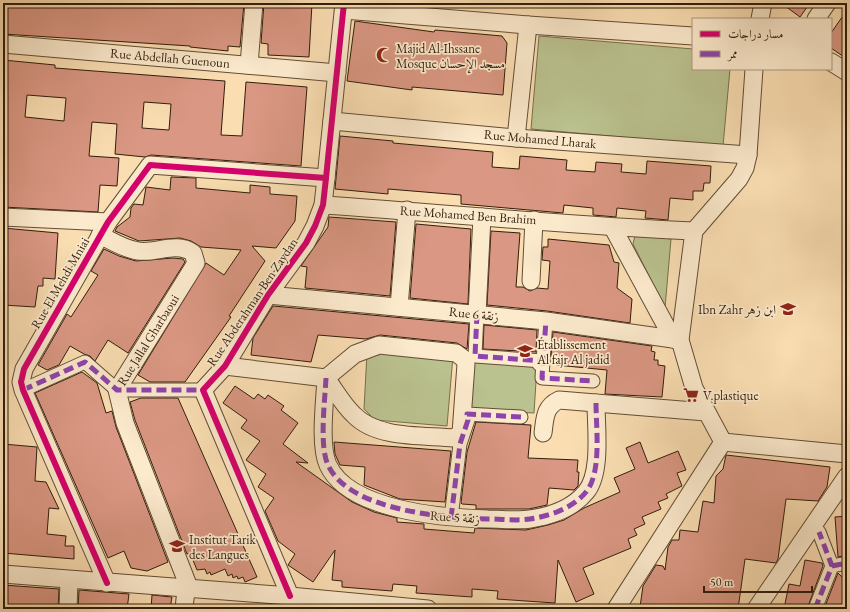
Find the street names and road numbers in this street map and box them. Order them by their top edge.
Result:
street label: Rue Abdellah Guenoun [109,44,231,72]
street label: Rue Mohamed Lharak [483,126,598,152]
street label: Rue Mohamed Ben Brahim [399,202,537,228]
street label: Rue El Mehdi Mniai [27,234,93,332]
street label: Rue Abderahman Ben Zaydan [203,234,301,369]
street label: Rue Jallal Gharbaoui [113,291,183,389]
street label: Rue 6 زنقة [448,303,500,325]
street label: Rue 5 زنقة [429,507,481,527]

